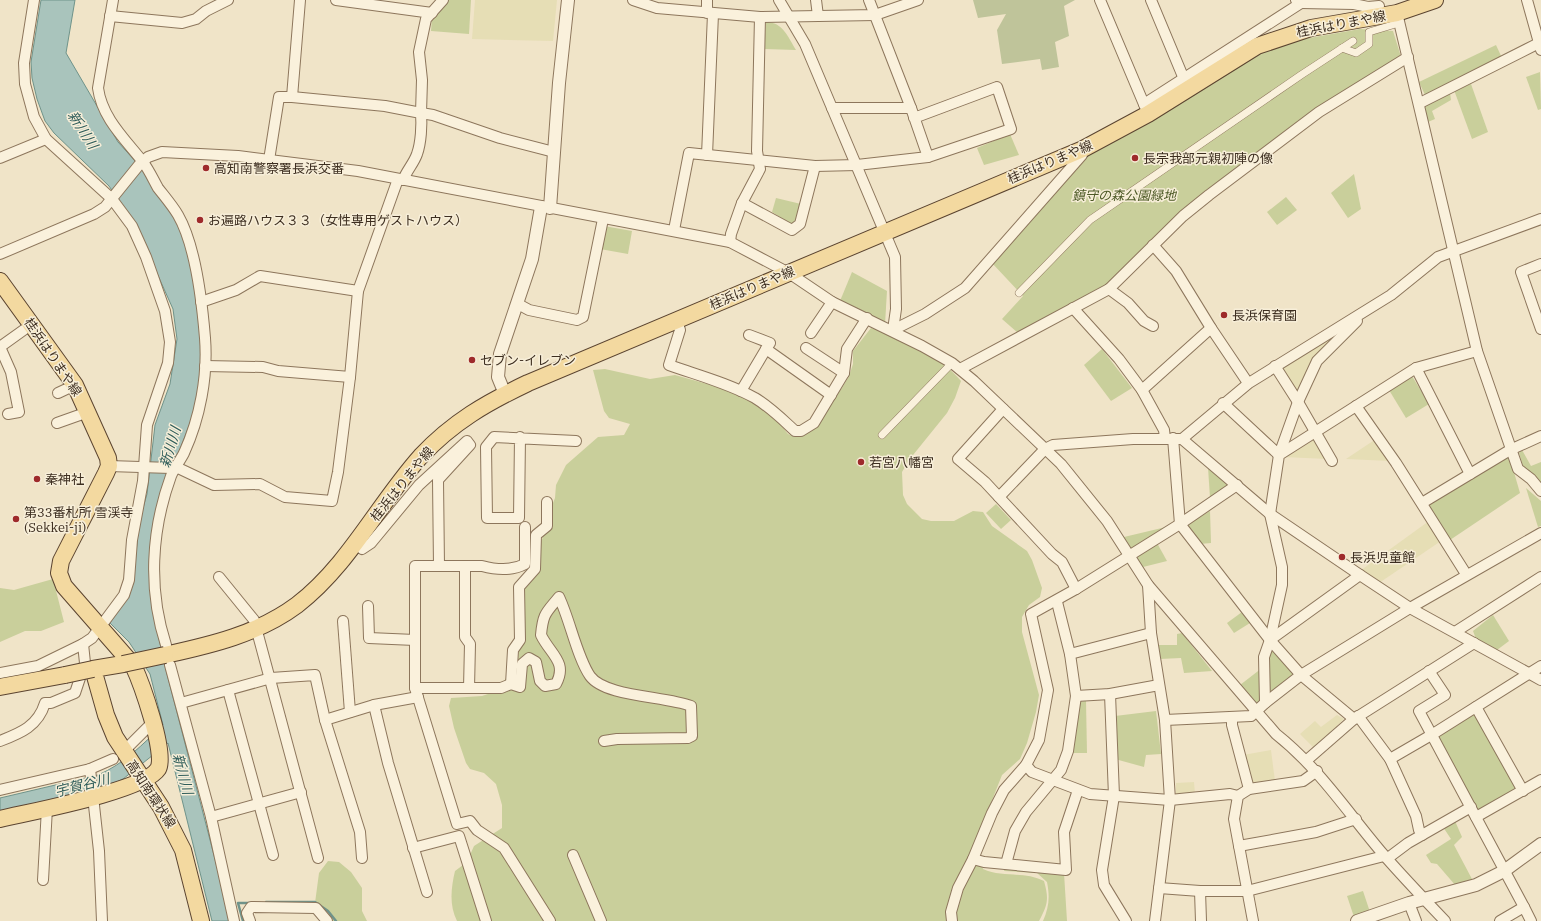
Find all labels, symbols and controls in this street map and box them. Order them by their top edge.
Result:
street label: 桂浜はりまや線 [1295,7,1387,41]
water label: 新川川 [64,107,103,154]
street label: 桂浜はりまや線 [1005,136,1095,188]
place label: 長宗我部元親初陣の像 [1143,150,1273,167]
marker: 長宗我部元親初陣の像 [1130,153,1140,163]
place label: 高知南警察署長浜交番 [214,160,344,177]
marker: 高知南警察署長浜交番 [201,163,211,173]
park label: 鎮守の森公園緑地 [1072,187,1178,204]
place label: お遍路ハウス３３（女性専用ゲストハウス） [208,212,468,229]
marker: お遍路ハウス３３（女性専用ゲストハウス） [195,215,205,225]
street label: 桂浜はりまや線 [707,262,797,314]
place label: 長浜保育園 [1232,307,1297,324]
marker: 長浜保育園 [1219,310,1229,320]
street label: 桂浜はりまや線 [21,315,85,399]
place label: セブン-イレブン [480,352,576,369]
marker: セブン-イレブン [467,355,477,365]
water label: 新川川 [156,422,185,470]
street label: 桂浜はりまや線 [367,443,437,525]
place label: 若宮八幡宮 [869,454,934,471]
marker: 若宮八幡宮 [856,457,866,467]
place label: 秦神社 [45,471,84,488]
marker: 秦神社 [32,474,42,484]
place label: 第33番札所 雪渓寺 (Sekkei-ji) [24,504,134,536]
marker: 第33番札所 雪渓寺 (Sekkei-ji) [11,514,21,524]
place label: 長浜児童館 [1350,549,1415,566]
marker: 長浜児童館 [1337,552,1347,562]
water label: 新川川 [169,751,198,799]
street label: 高知南環状線 [123,757,179,831]
water label: 宇賀谷川 [53,769,113,801]

